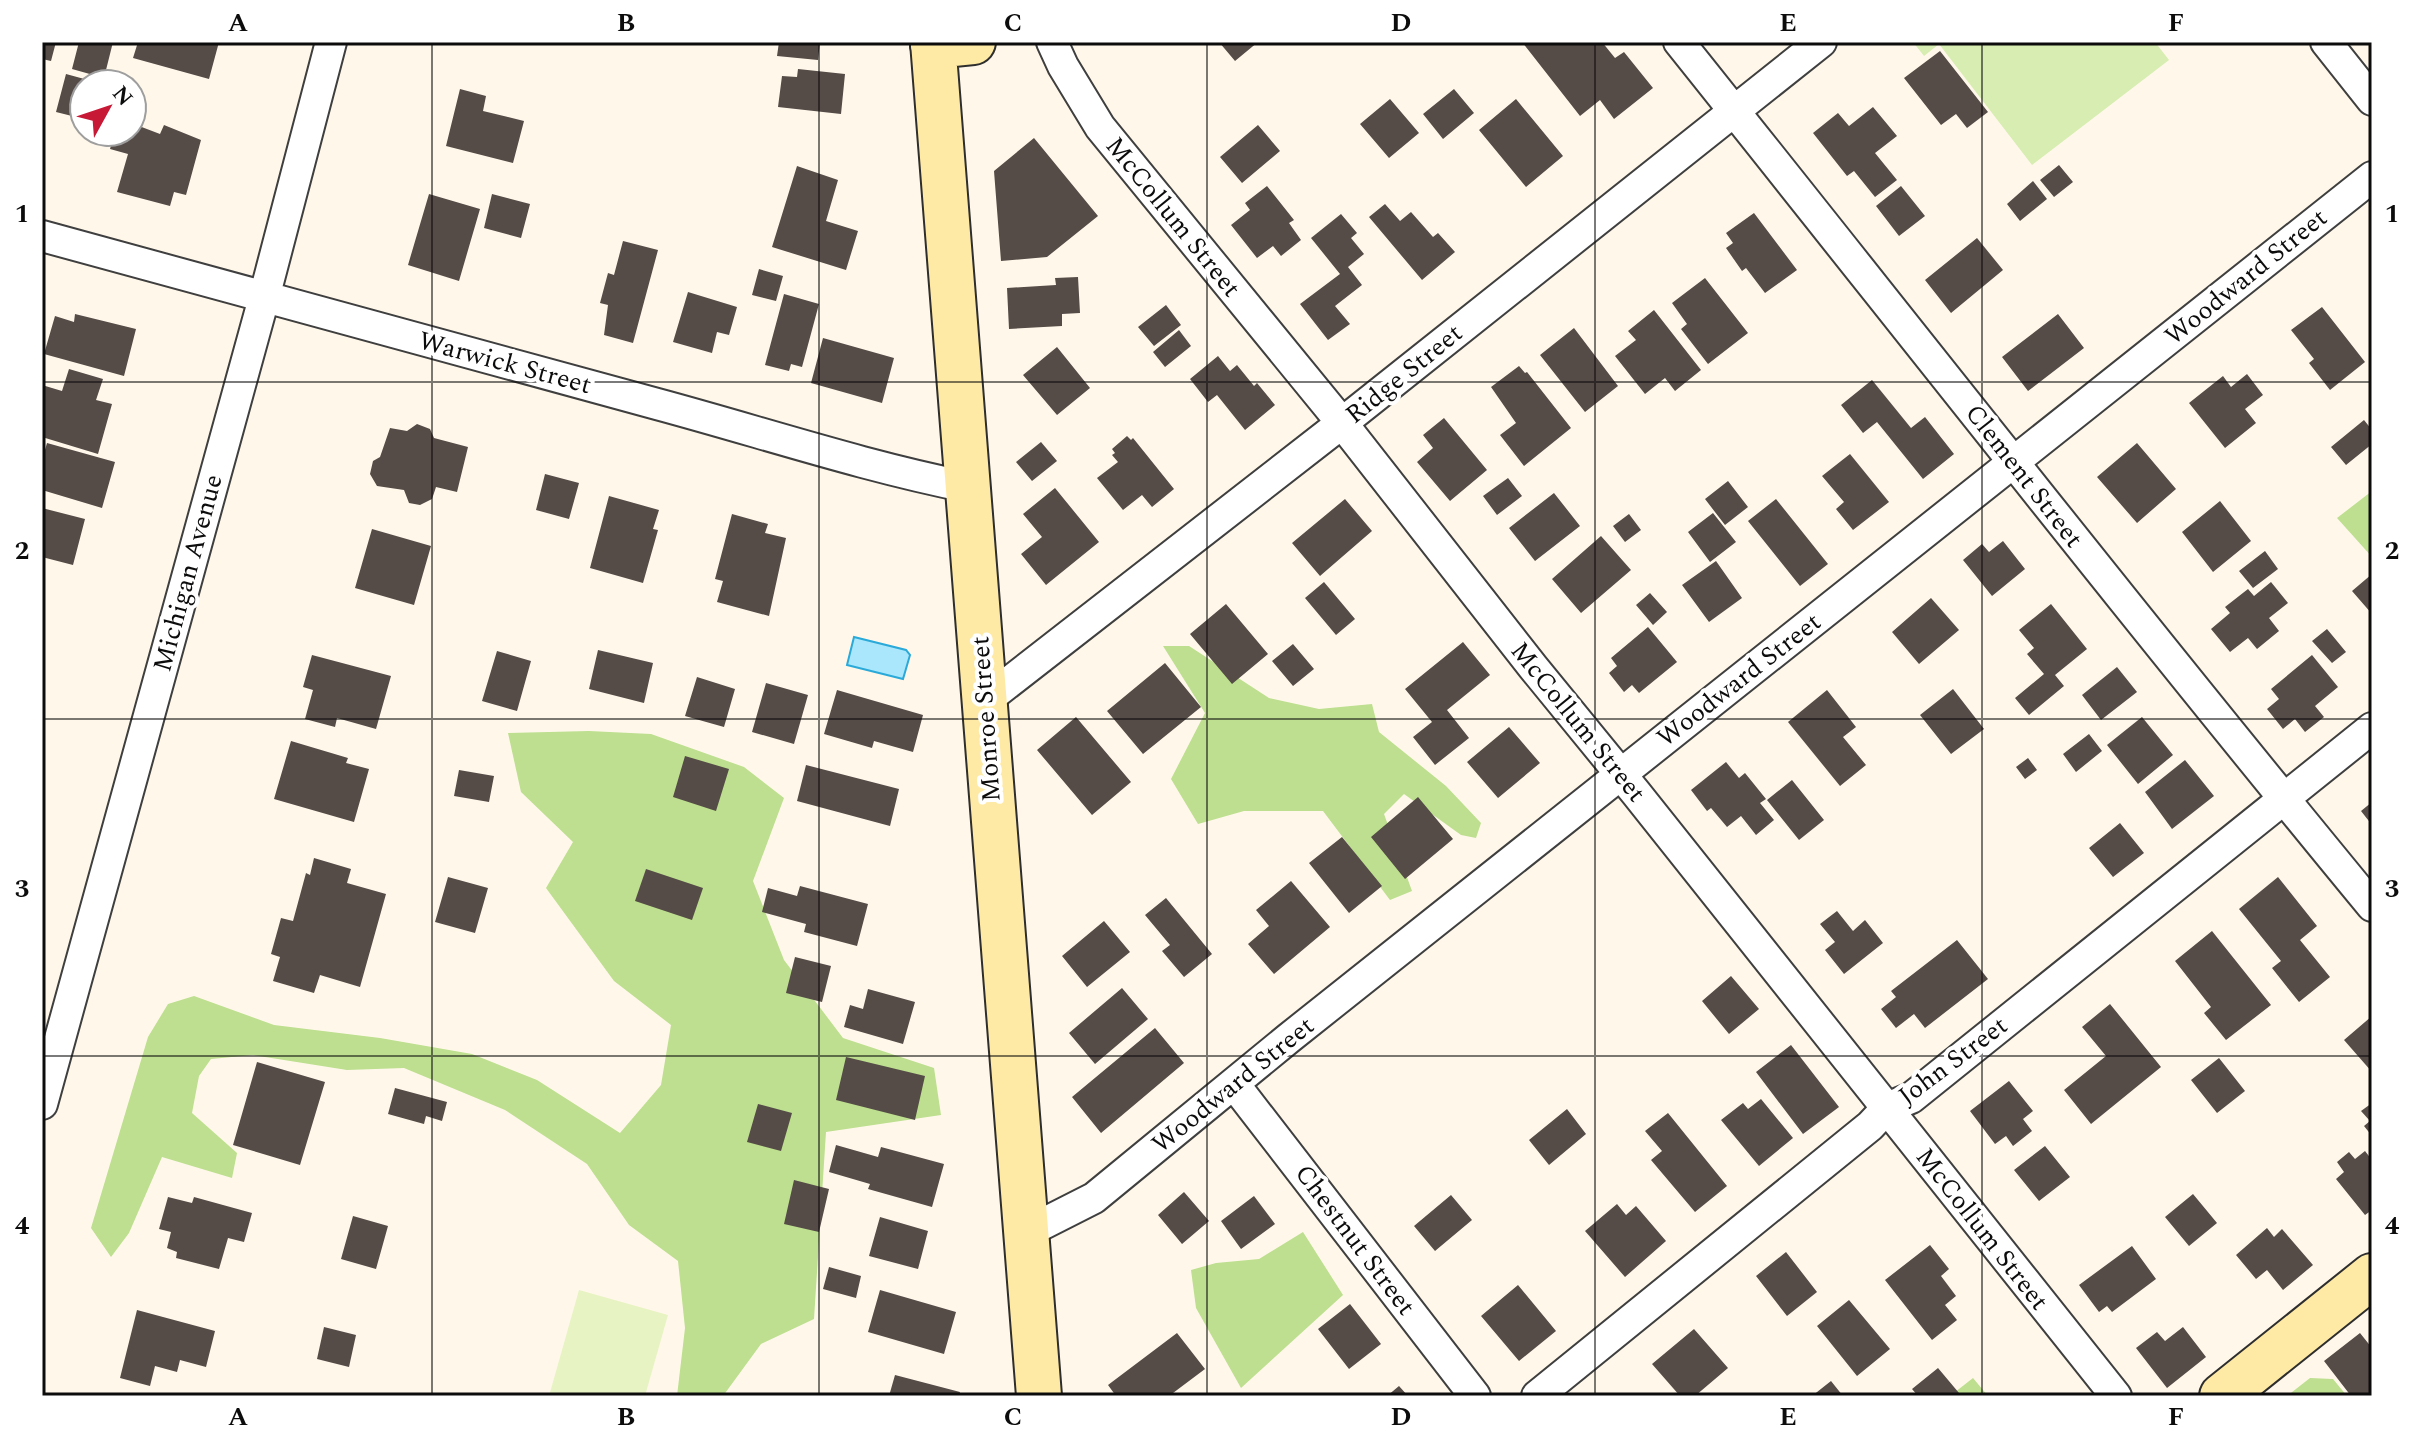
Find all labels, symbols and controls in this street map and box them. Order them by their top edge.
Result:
text: A [228,3,248,43]
text: B [617,3,635,43]
text: C [1004,3,1022,43]
text: D [1391,3,1411,43]
text: E [1779,3,1797,43]
text: F [2168,3,2184,43]
north arrow [68,68,148,148]
text: N [104,79,141,114]
street label: McCollum Street [1095,128,1251,306]
text: 1 [15,194,29,234]
text: 1 [2385,194,2399,234]
street label: Woodward Street [2156,199,2336,355]
street label: Ridge Street [1337,314,1471,434]
street label: Warwick Street [414,321,596,405]
street label: Clement Street [1955,395,2093,557]
street label: Michigan Avenue [142,470,234,676]
text: 2 [15,531,29,571]
text: 2 [2385,531,2399,571]
street label: Woodward Street [1648,603,1830,757]
street label: McCollum Street [1500,633,1656,811]
street label: Monroe Street [960,635,1012,803]
text: 3 [15,869,29,909]
text: 3 [2385,869,2399,909]
street label: John Street [1890,1006,2016,1116]
street label: Woodward Street [1143,1007,1323,1163]
street label: McCollum Street [1906,1139,2058,1319]
street label: Chestnut Street [1285,1156,1425,1324]
text: 4 [15,1206,30,1246]
text: 4 [2385,1206,2400,1246]
text: A [228,1397,248,1437]
text: B [617,1397,635,1437]
text: C [1004,1397,1022,1437]
text: D [1391,1397,1411,1437]
text: E [1779,1397,1797,1437]
text: F [2168,1397,2184,1437]

